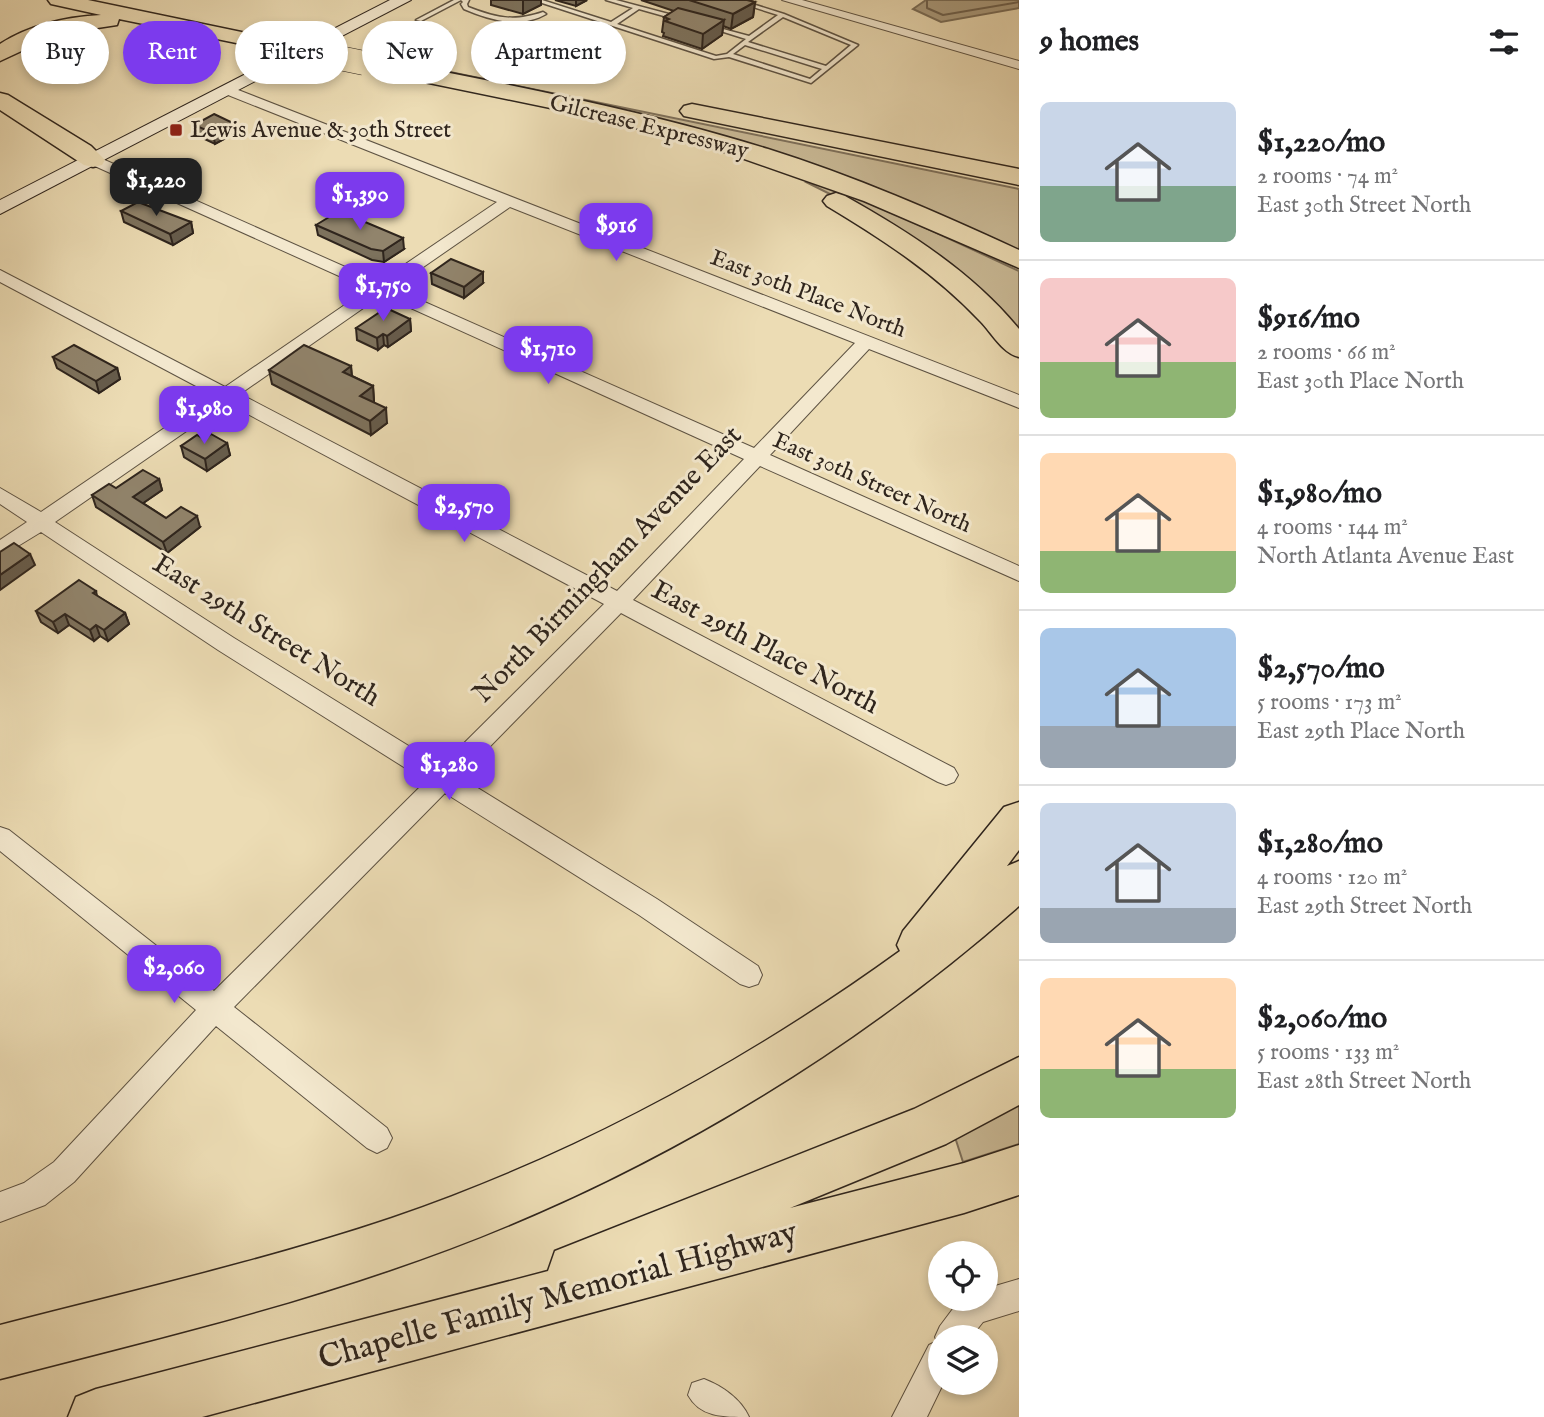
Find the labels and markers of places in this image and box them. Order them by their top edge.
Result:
place label: Lewis Avenue & 30th Street [190,116,451,145]
marker: Lewis Avenue & 30th Street [168,122,184,138]
pin: $1,220 [99,158,213,218]
pin: $1,390 [303,173,417,232]
pin: $916 [575,204,657,263]
pin: $1,750 [326,264,440,323]
pin: $1,710 [491,326,605,386]
pin: $1,980 [147,386,261,446]
pin: $2,570 [407,484,521,544]
pin: $1,280 [392,742,506,802]
pin: $2,060 [117,946,231,1005]

